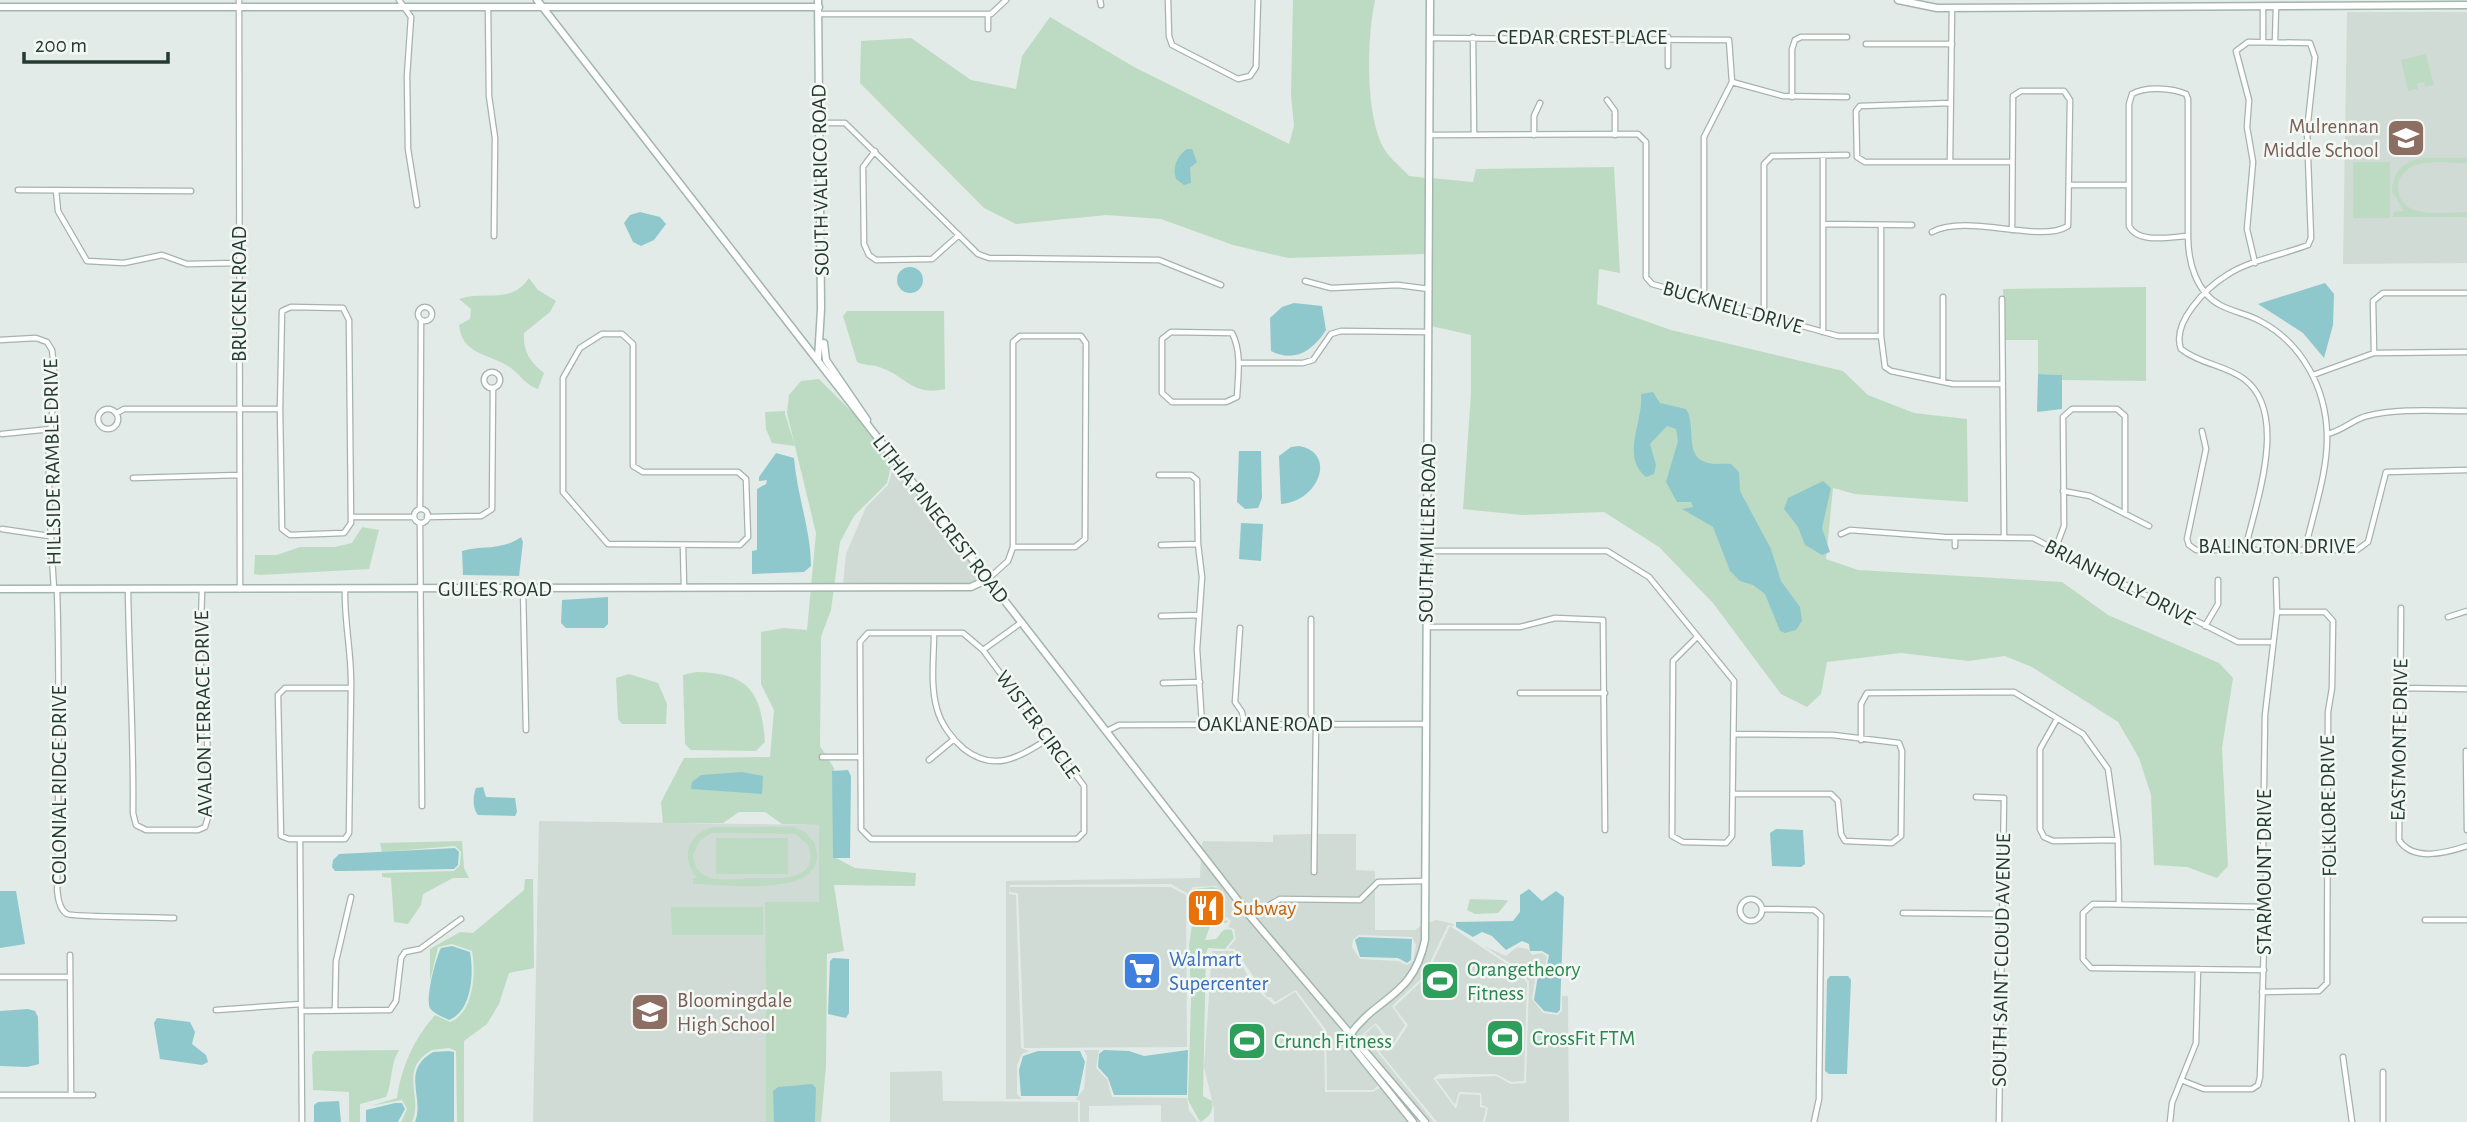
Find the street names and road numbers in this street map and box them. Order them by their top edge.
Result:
street label: CEDAR CREST PLACE [1497,27,1667,48]
street label: SOUTH VALRICO ROAD [808,84,833,276]
street label: BRUCKEN ROAD [229,226,250,362]
street label: BUCKNELL DRIVE [1660,277,1805,338]
street label: HILLSIDE RAMBLE DRIVE [40,359,65,565]
street label: LITHIA PINECREST ROAD [869,431,1013,607]
street label: SOUTH MILLER ROAD [1415,443,1440,623]
street label: BRIANHOLLY DRIVE [2041,535,2198,629]
street label: BALINGTON DRIVE [2198,536,2356,557]
street label: GUILES ROAD [438,579,552,600]
street label: AVALON TERRACE DRIVE [191,610,216,818]
street label: EASTMONTE DRIVE [2388,659,2411,821]
street label: WISTER CIRCLE [992,667,1083,782]
street label: COLONIAL RIDGE DRIVE [49,685,70,885]
street label: OAKLANE ROAD [1197,714,1333,735]
street label: FOLKLORE DRIVE [2317,735,2340,877]
street label: STARMOUNT DRIVE [2254,789,2275,955]
street label: SOUTH SAINT CLOUD AVENUE [1989,833,2014,1087]

